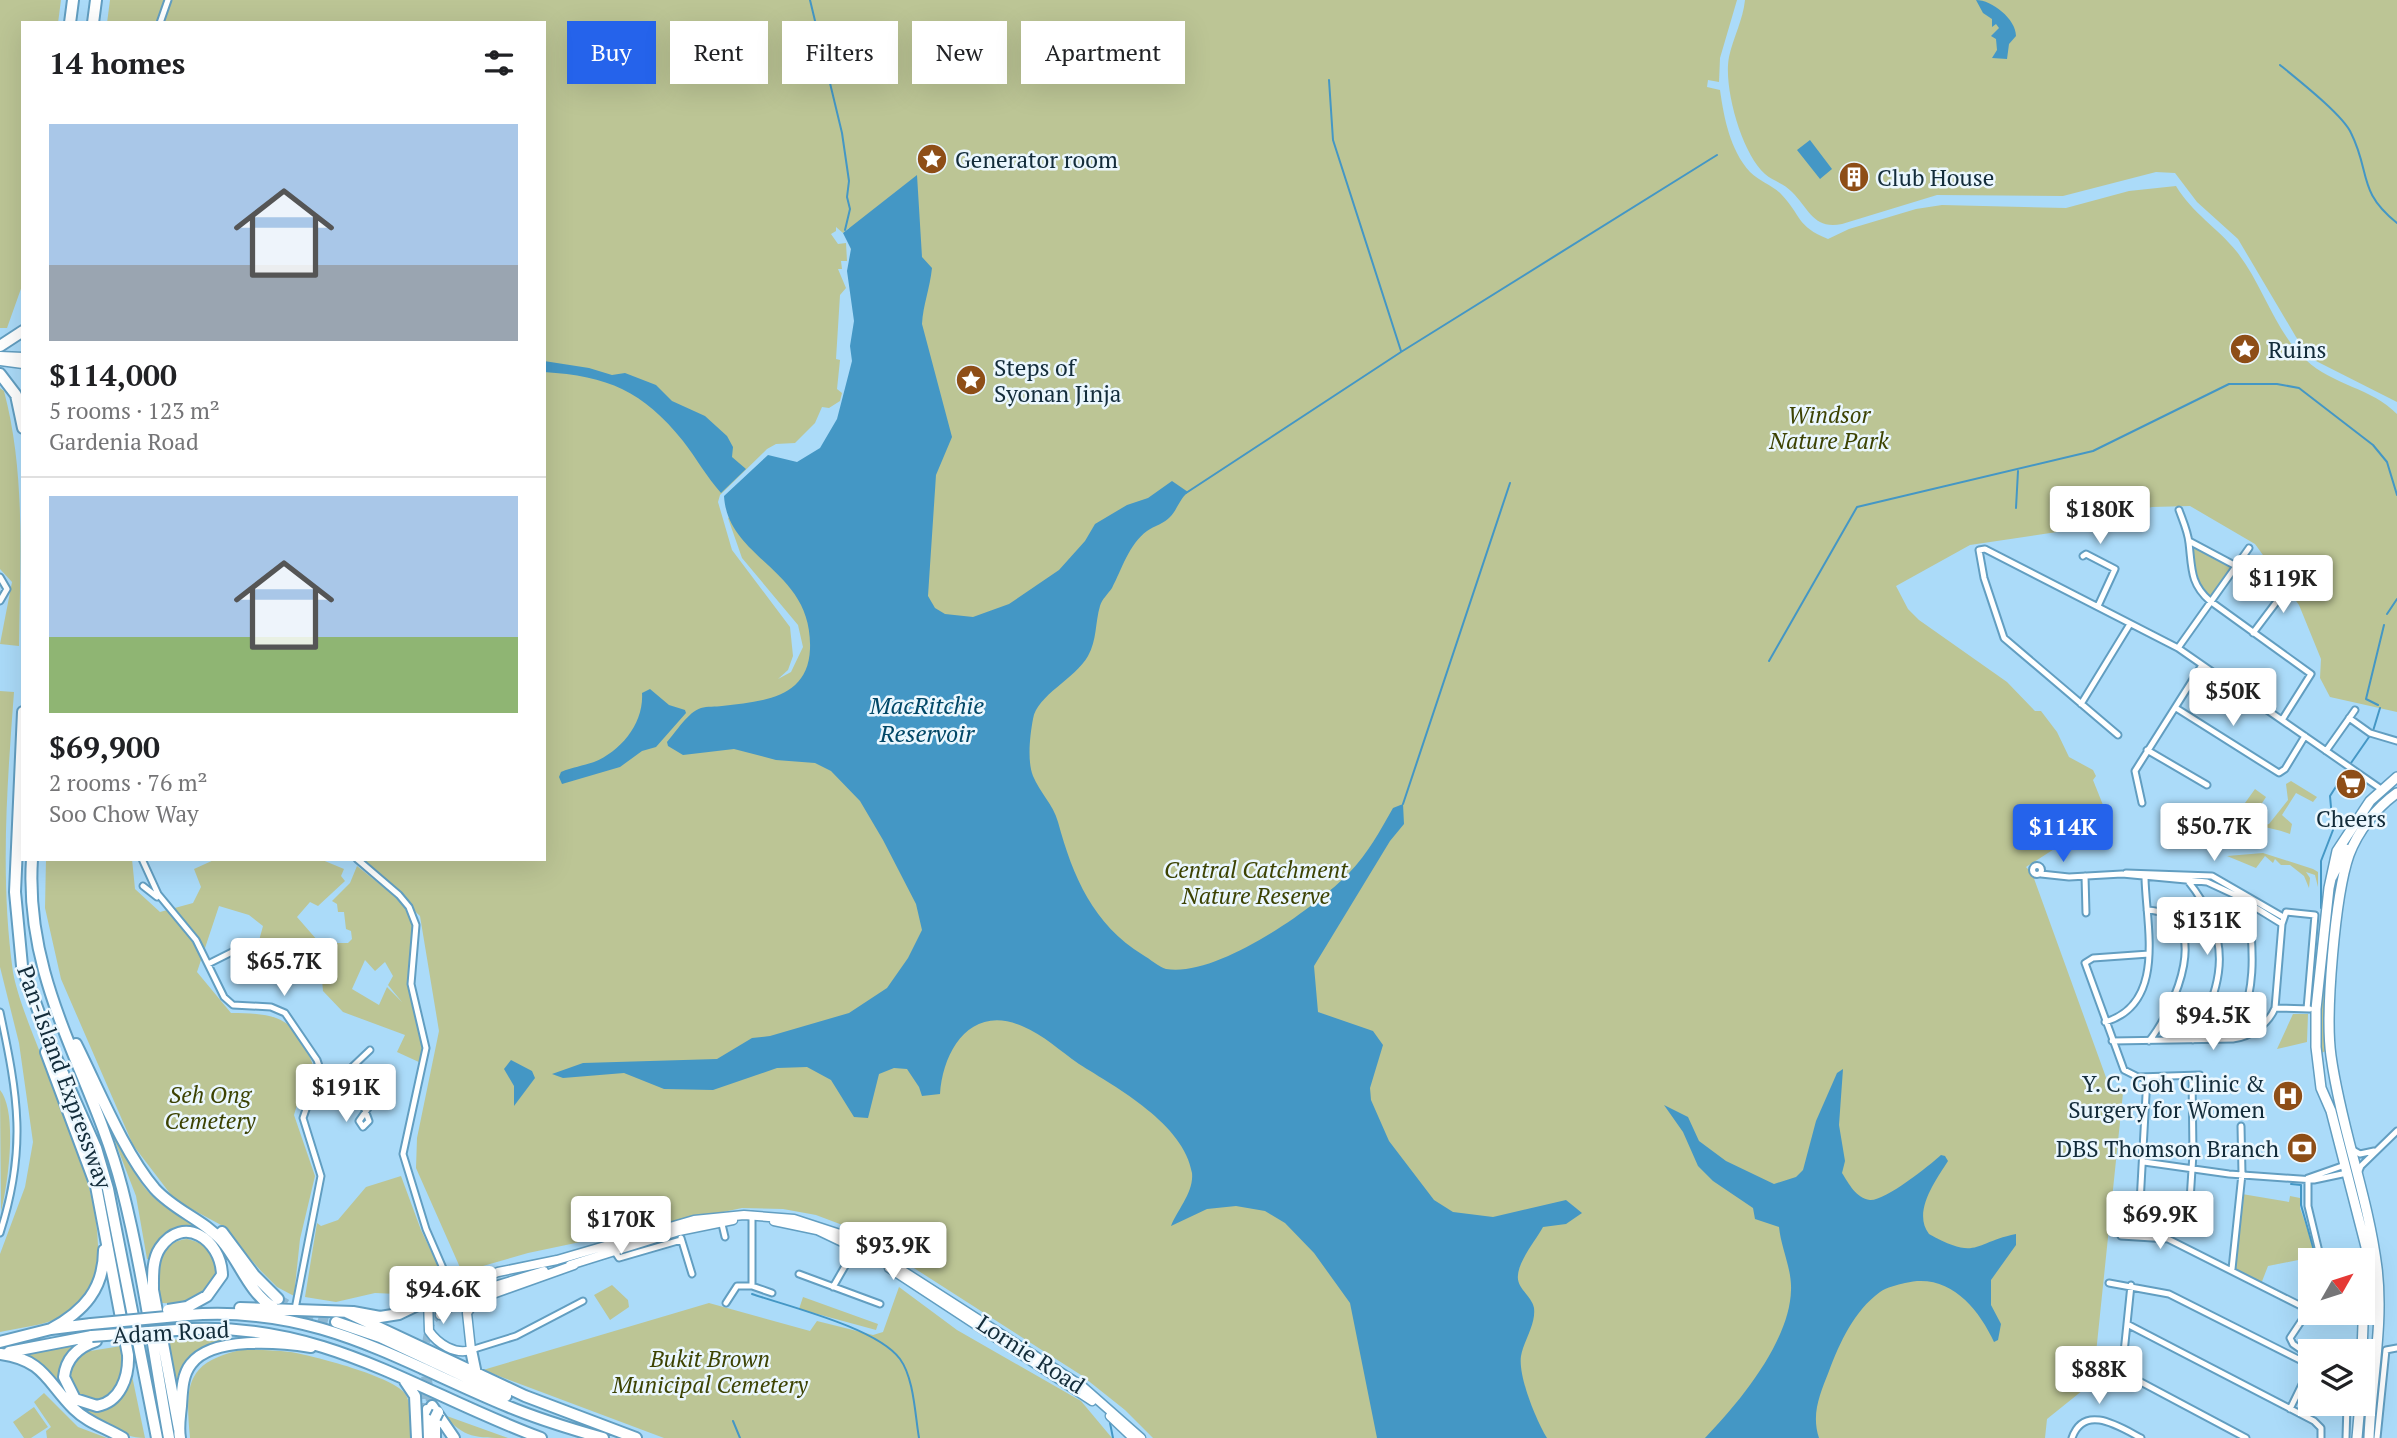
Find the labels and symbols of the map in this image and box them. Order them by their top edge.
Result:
place icon: Generator room [915,142,949,176]
place label: Generator room [955,144,1118,175]
building icon: Club House [1837,160,1871,194]
place label: Club House [1877,162,1994,193]
place icon: Ruins [2228,332,2262,366]
place label: Ruins [2268,334,2326,365]
place label: Steps of Syonan Jinja [994,352,1122,409]
place icon: Steps of Syonan Jinja [954,363,988,397]
park label: Windsor Nature Park [1768,399,1890,456]
pin: $180K [2051,486,2149,546]
pin: $119K [2234,556,2332,615]
pin: $50K [2192,668,2274,728]
water label: MacRitchie Reservoir [869,689,984,749]
supermarket icon: Cheers [2334,767,2368,801]
place label: Cheers [2316,803,2386,834]
pin: $114K [2014,804,2112,864]
pin: $50.7K [2157,804,2271,863]
park label: Central Catchment Nature Reserve [1164,854,1349,911]
pin: $131K [2158,898,2256,957]
pin: $65.7K [227,939,341,998]
street label: Pan-Island Expressway [10,961,120,1194]
pin: $94.5K [2156,992,2270,1052]
pin: $191K [297,1064,395,1124]
place label: Y. C. Goh Clinic & Surgery for Women [2068,1068,2265,1125]
park label: Seh Ong Cemetery [164,1079,256,1136]
hospital icon: Y. C. Goh Clinic & Surgery for Women [2271,1079,2305,1113]
bank icon: DBS Thomson Branch [2285,1131,2319,1165]
place label: DBS Thomson Branch [2056,1133,2279,1164]
pin: $69.9K [2103,1192,2217,1251]
pin: $170K [572,1196,670,1256]
pin: $93.9K [836,1222,950,1282]
north arrow [2298,1248,2375,1325]
pin: $94.6K [386,1266,500,1326]
street label: Lornie Road [971,1307,1091,1401]
street label: Adam Road [112,1313,230,1351]
park label: Bukit Brown Municipal Cemetery [611,1343,808,1400]
pin: $88K [2058,1346,2140,1406]

